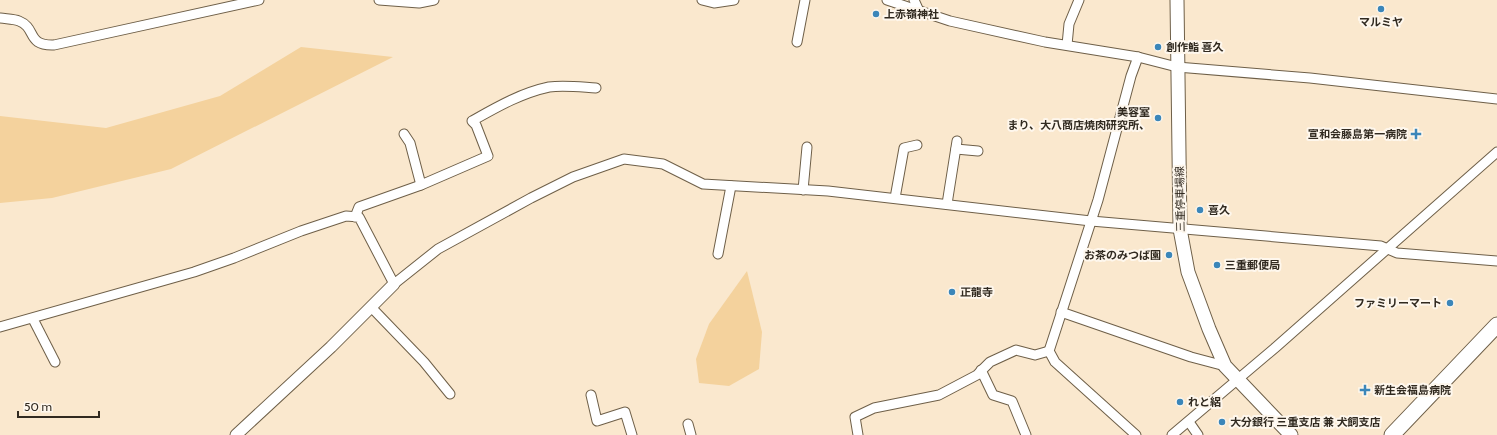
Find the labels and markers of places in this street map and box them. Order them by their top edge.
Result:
marker: マルミヤ [1376,4,1386,14]
place label: 上赤嶺神社 [884,7,939,21]
marker: 上赤嶺神社 [871,9,881,19]
place label: マルミヤ [1359,15,1403,29]
place label: 創作鮨 喜久 [1166,40,1223,54]
marker: 創作鮨 喜久 [1153,42,1163,52]
place label: 美容室 まり、大八商店焼肉研究所、 [1007,105,1150,132]
marker: 美容室 まり、大八商店焼肉研究所、 [1153,113,1163,123]
place label: 宣和会藤島第一病院 [1308,127,1407,141]
marker: 宣和会藤島第一病院 [1410,128,1422,140]
place label: 喜久 [1208,203,1230,217]
marker: 喜久 [1195,205,1205,215]
place label: お茶のみつば園 [1084,248,1161,262]
marker: お茶のみつば園 [1164,250,1174,260]
place label: 三重郵便局 [1225,258,1280,272]
marker: 三重郵便局 [1212,260,1222,270]
place label: 正龍寺 [960,285,993,299]
marker: 正龍寺 [947,287,957,297]
place label: ファミリーマート [1354,296,1442,310]
marker: ファミリーマート [1445,298,1455,308]
place label: 新生会福島病院 [1374,383,1451,397]
marker: 新生会福島病院 [1359,384,1371,396]
place label: れと絽 [1188,395,1221,409]
marker: れと絽 [1175,397,1185,407]
place label: 大分銀行 三重支店 兼 犬飼支店 [1230,415,1380,429]
marker: 大分銀行 三重支店 兼 犬飼支店 [1217,417,1227,427]

